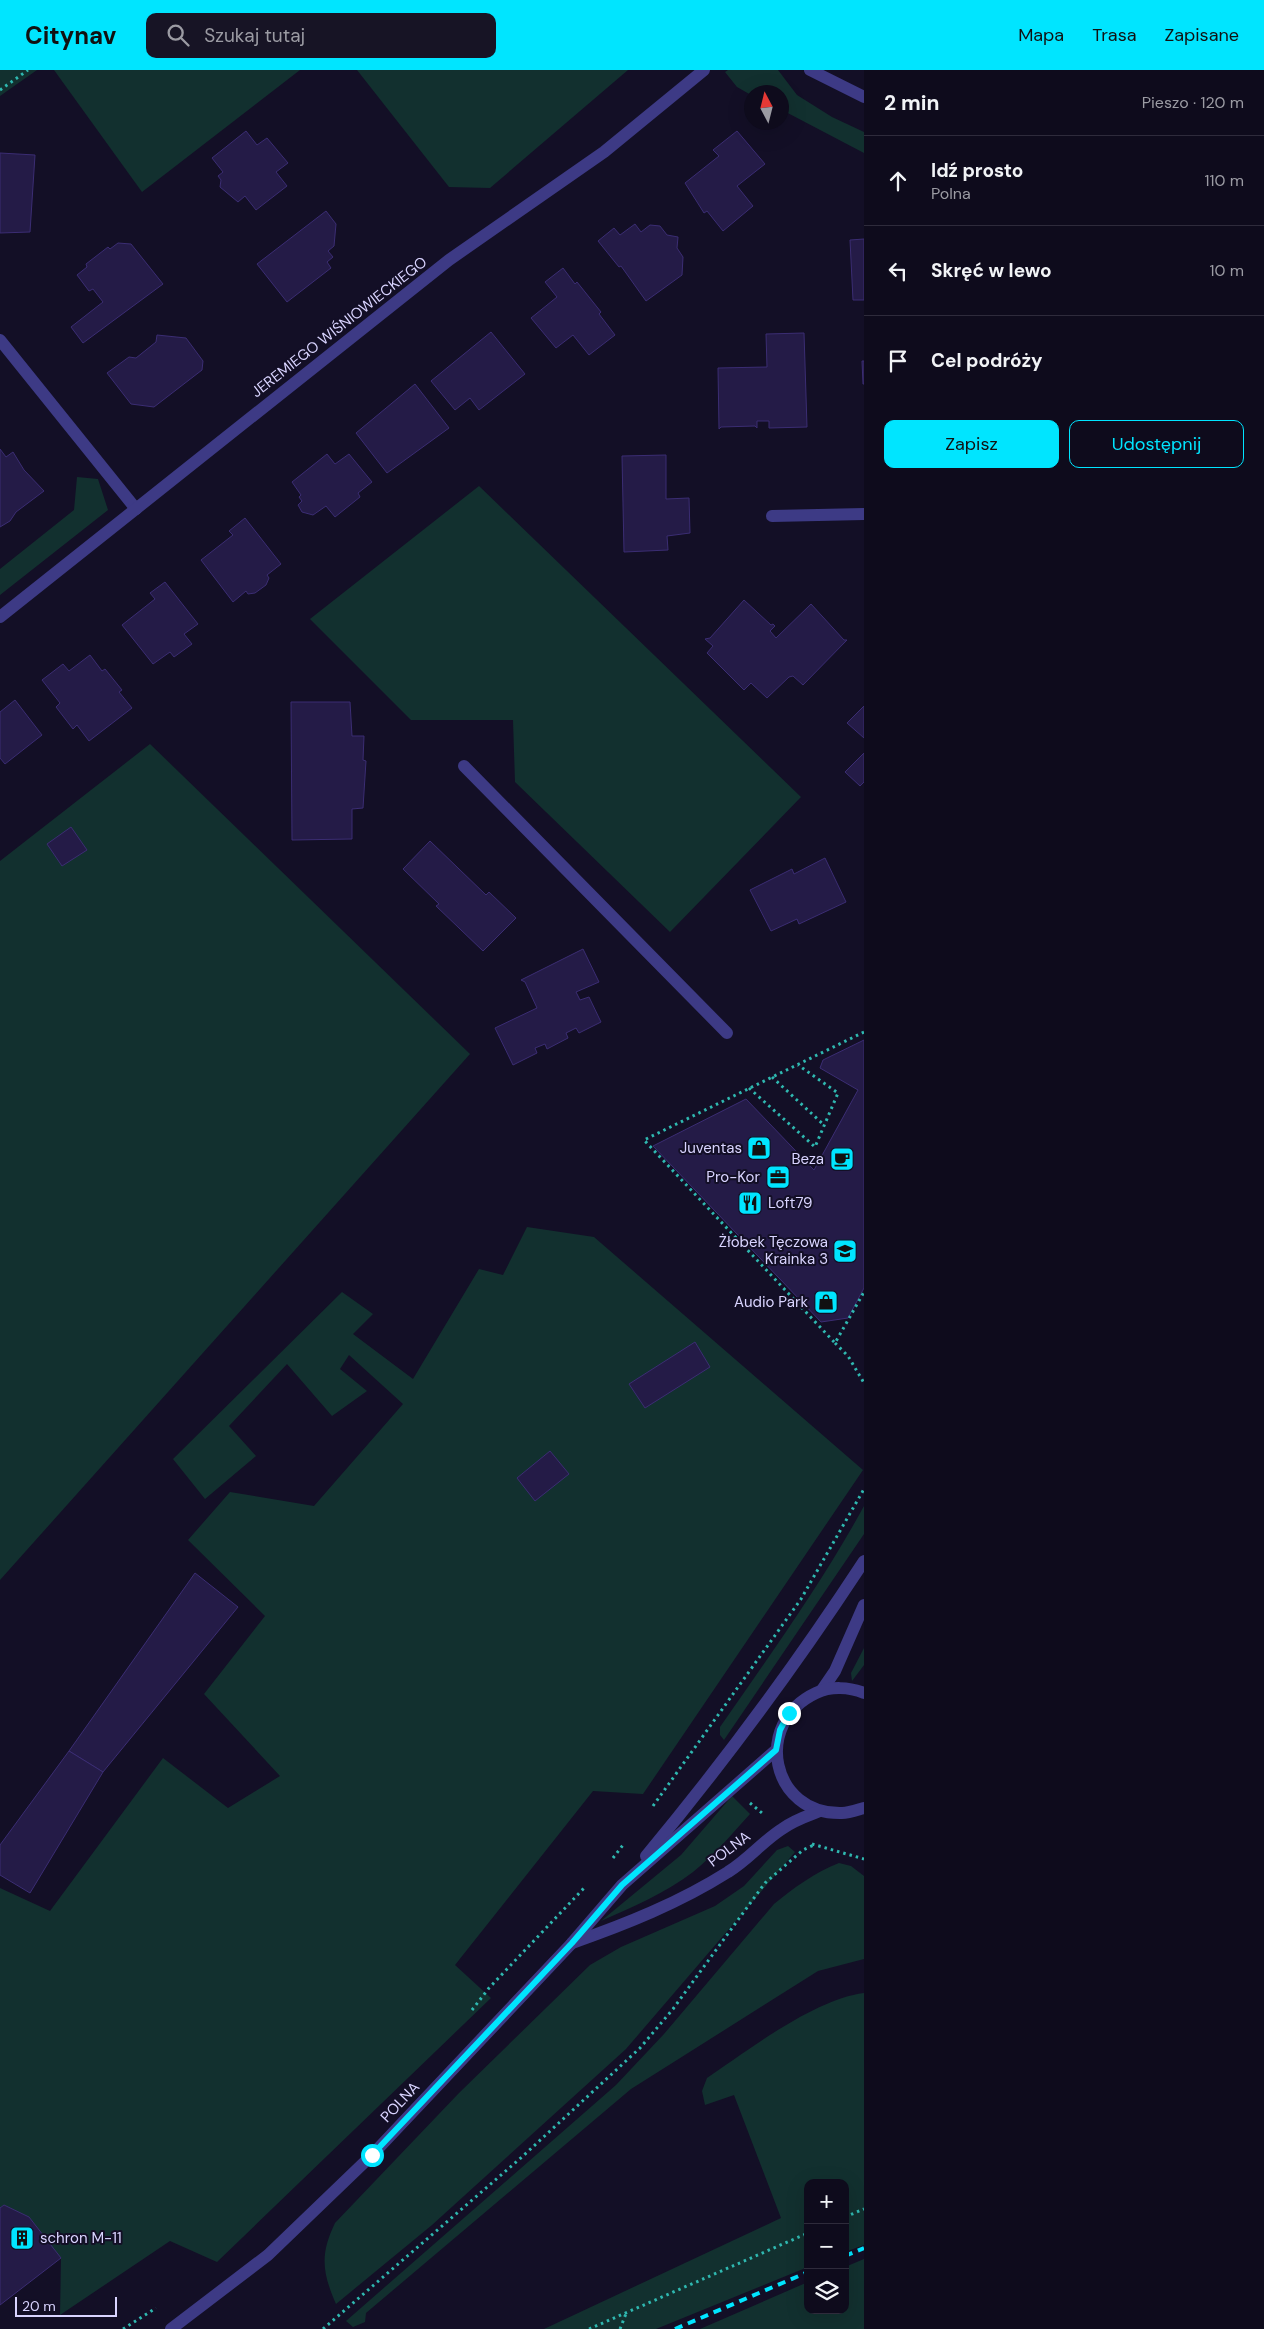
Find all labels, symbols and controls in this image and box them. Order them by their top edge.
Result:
search box [146,13,496,58]
text: Citynav [25,20,116,51]
icon: search [164,21,192,49]
text: Szukaj tutaj [204,23,305,48]
text: Mapa [1018,23,1064,47]
text: Trasa [1092,23,1136,47]
text: Zapisane [1164,23,1239,47]
north arrow [744,85,789,130]
text: 2 min [884,89,940,117]
text: Pieszo · 120 m [1142,92,1244,113]
text: Idź prosto [931,158,1023,183]
icon: ahead [884,167,912,195]
text: 110 m [1205,170,1244,191]
text: Polna [931,183,971,204]
street label: JEREMIEGO WIŚNIOWIECKIEGO [247,252,431,402]
icon: left [884,257,912,285]
text: Skręć w lewo [931,258,1052,283]
text: 10 m [1210,260,1244,281]
icon: arrive [884,347,912,375]
text: Cel podróży [931,348,1042,373]
button: Zapisz [884,420,1059,468]
button: Udostępnij [1069,420,1244,468]
shop icon: Juventas [746,1135,772,1161]
place label: Juventas [680,1138,742,1158]
cafe icon: Beza [829,1146,855,1172]
place label: Beza [791,1149,824,1169]
office icon: Pro-Kor [765,1164,791,1190]
place label: Pro-Kor [706,1167,760,1187]
restaurant icon: Loft79 [737,1190,763,1216]
place label: Loft79 [768,1193,813,1213]
place label: Żłobek Tęczowa Krainka 3 [719,1232,828,1269]
school or university icon: Żłobek Tęczowa Krainka 3 [832,1238,858,1264]
shop icon: Audio Park [813,1289,839,1315]
place label: Audio Park [734,1292,808,1312]
route end [778,1702,801,1725]
street label: POLNA [704,1826,754,1872]
street label: POLNA [376,2077,424,2127]
route start [361,2144,384,2167]
map controls [804,2179,849,2314]
button: + [804,2179,849,2224]
button: − [804,2224,849,2269]
building icon: schron M-11 [9,2225,35,2251]
place label: schron M-11 [40,2228,122,2248]
button: layers [804,2269,849,2314]
scale bar [15,2294,118,2317]
text: 20 m [22,2297,56,2315]

